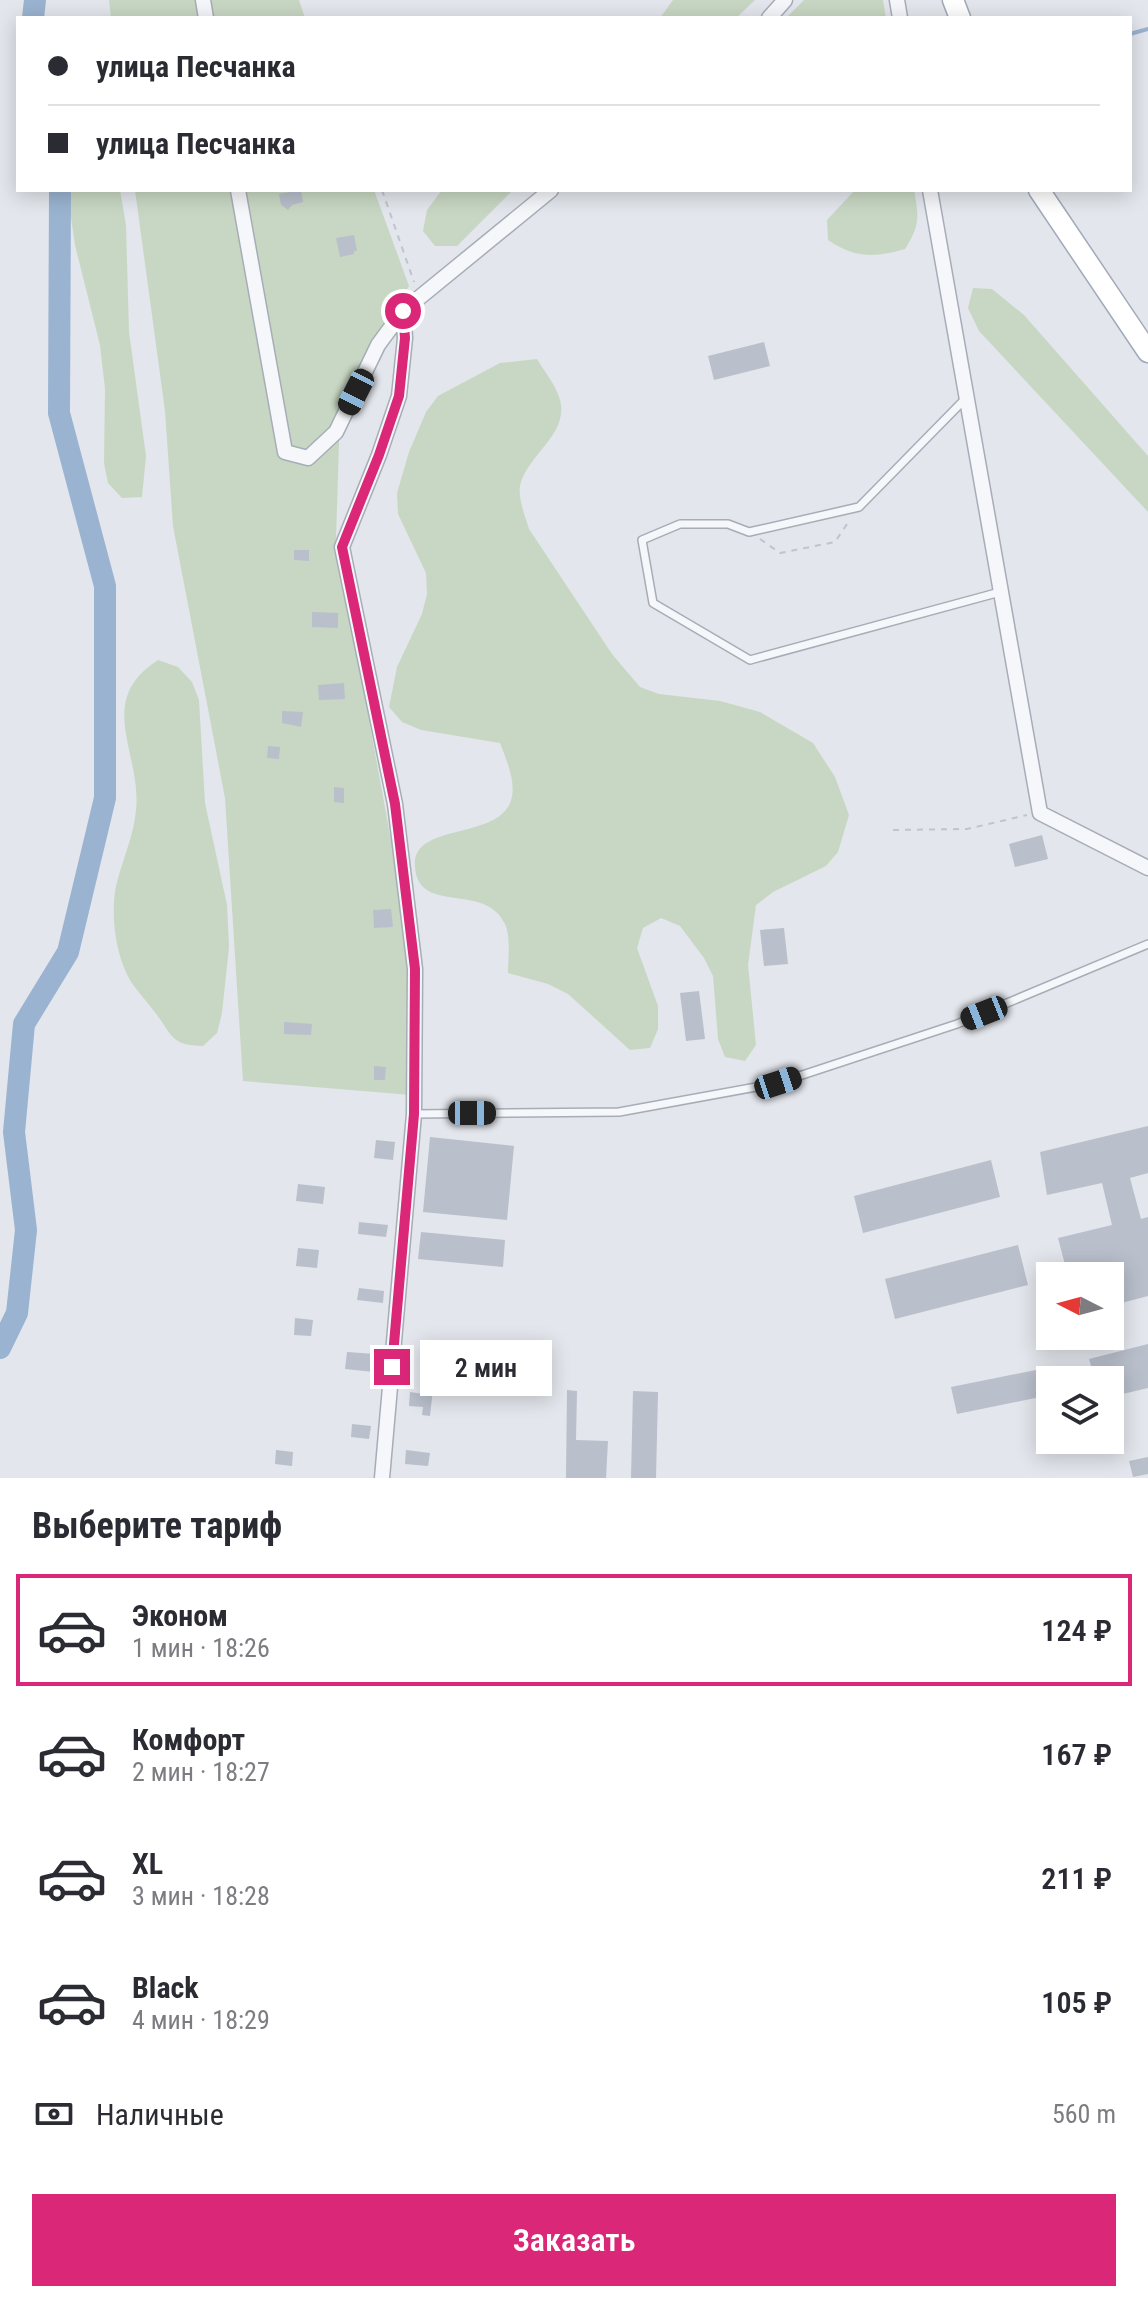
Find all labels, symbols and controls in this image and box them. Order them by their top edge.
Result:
text: улица Песчанка [96,49,296,84]
text: улица Песчанка [96,126,296,161]
route start [385,293,421,329]
car [334,365,378,419]
car [957,993,1011,1033]
car [751,1064,805,1102]
car [448,1101,496,1125]
north arrow [1036,1262,1124,1350]
map controls [1036,1262,1124,1454]
callout: 2 мин [420,1339,552,1395]
route end [374,1349,410,1385]
text: 2 мин [455,1353,517,1383]
button: layers [1036,1366,1124,1454]
text: Выберите тариф [32,1505,282,1547]
icon: car [36,1594,108,1666]
text: Эконом [132,1598,228,1633]
text: 124 ₽ [1041,1613,1112,1648]
text: 1 мин · 18:26 [132,1633,270,1663]
icon: car [36,1718,108,1790]
text: Комфорт [132,1722,245,1757]
text: 167 ₽ [1041,1737,1112,1772]
text: 2 мин · 18:27 [132,1757,270,1787]
icon: car [36,1842,108,1914]
text: XL [132,1846,163,1881]
text: 211 ₽ [1041,1861,1112,1896]
text: 3 мин · 18:28 [132,1881,270,1911]
icon: car [36,1966,108,2038]
text: Black [132,1970,199,2005]
text: 105 ₽ [1041,1985,1112,2020]
text: 4 мин · 18:29 [132,2005,270,2035]
icon: cash [32,2092,76,2136]
text: Наличные [96,2097,224,2132]
text: 560 m [1052,2099,1116,2129]
button: Заказать [32,2194,1116,2286]

